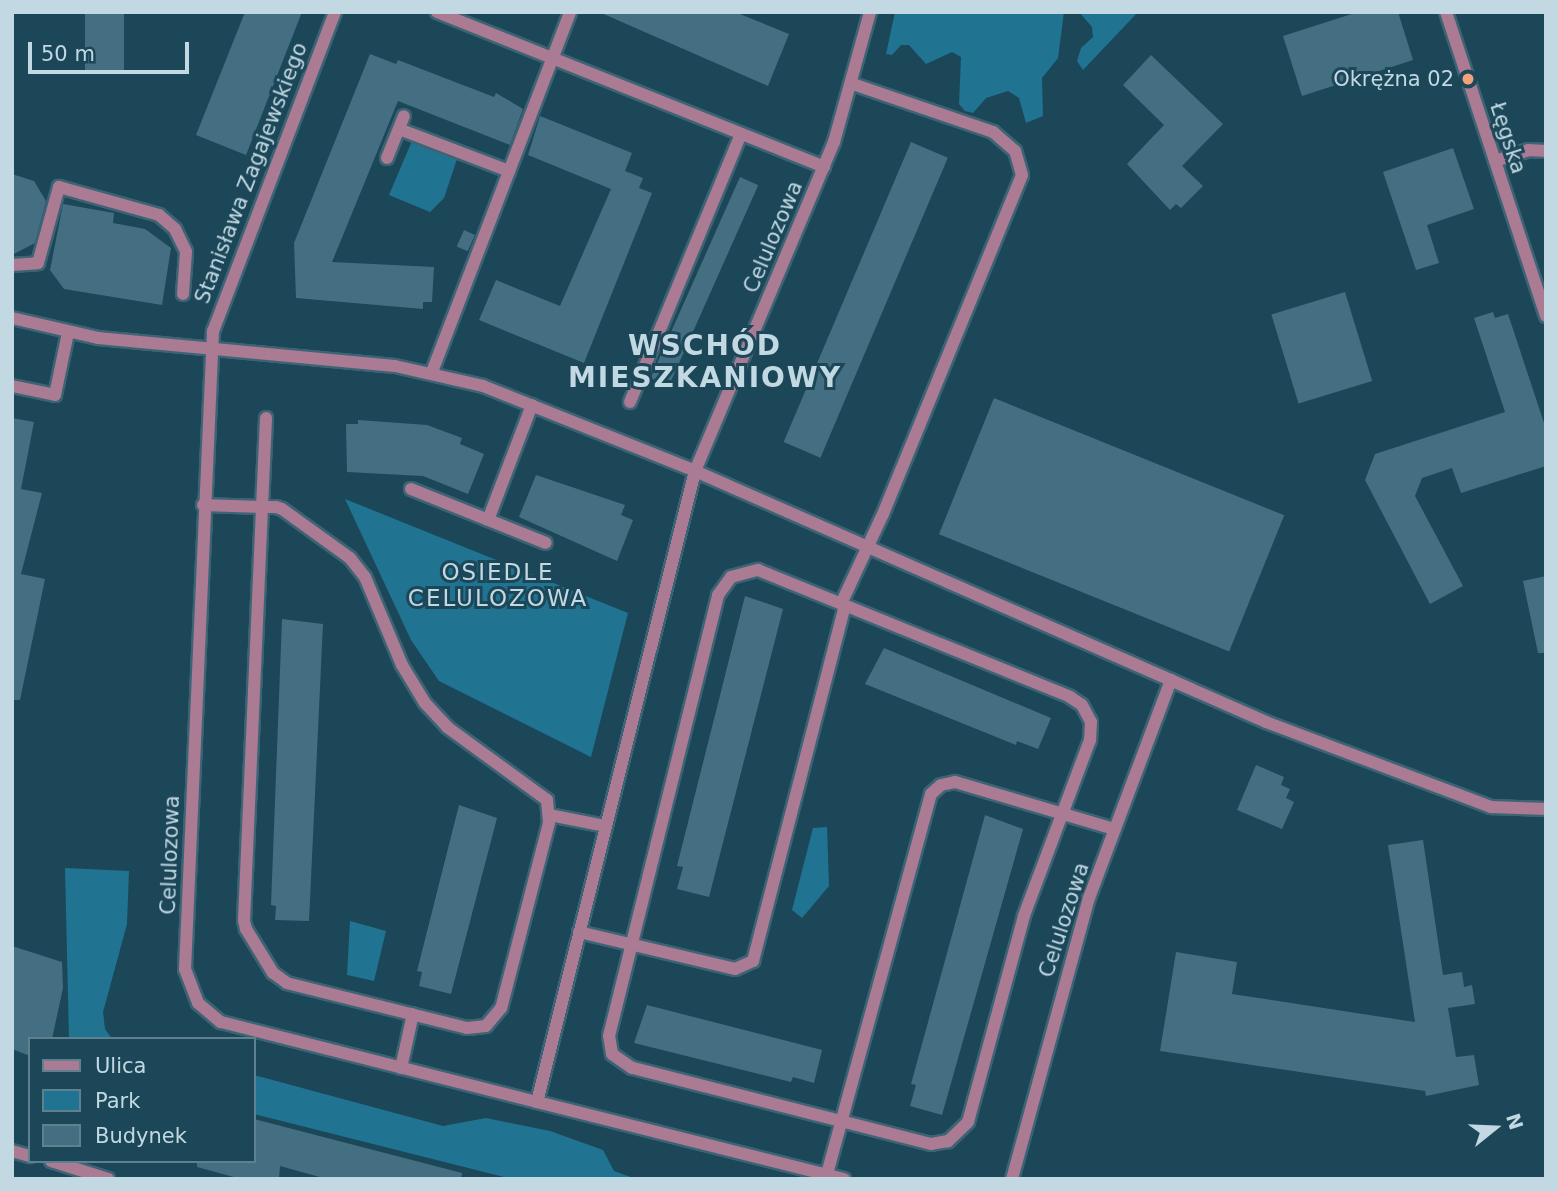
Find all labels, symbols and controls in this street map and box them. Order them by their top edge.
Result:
scale bar [32,28,192,72]
street label: Stanisława Zagajewskiego [190,39,312,307]
text: 50 m [41,42,95,66]
place label: Okrężna 02 [1333,66,1454,92]
marker: Okrężna 02 [1460,71,1476,87]
street label: Łęgska [1485,99,1531,177]
street label: Celulozowa [738,177,808,297]
district label: WSCHÓD MIESZKANIOWY [569,329,841,395]
district label: OSIEDLE CELULOZOWA [409,558,587,612]
street label: Celulozowa [155,795,185,915]
street label: Celulozowa [1034,859,1094,981]
legend [28,1037,256,1163]
text: Ulica [95,1054,146,1078]
text: Park [95,1089,140,1113]
north arrow [1460,1093,1530,1163]
text: N [1502,1111,1528,1132]
text: Budynek [95,1124,187,1148]

